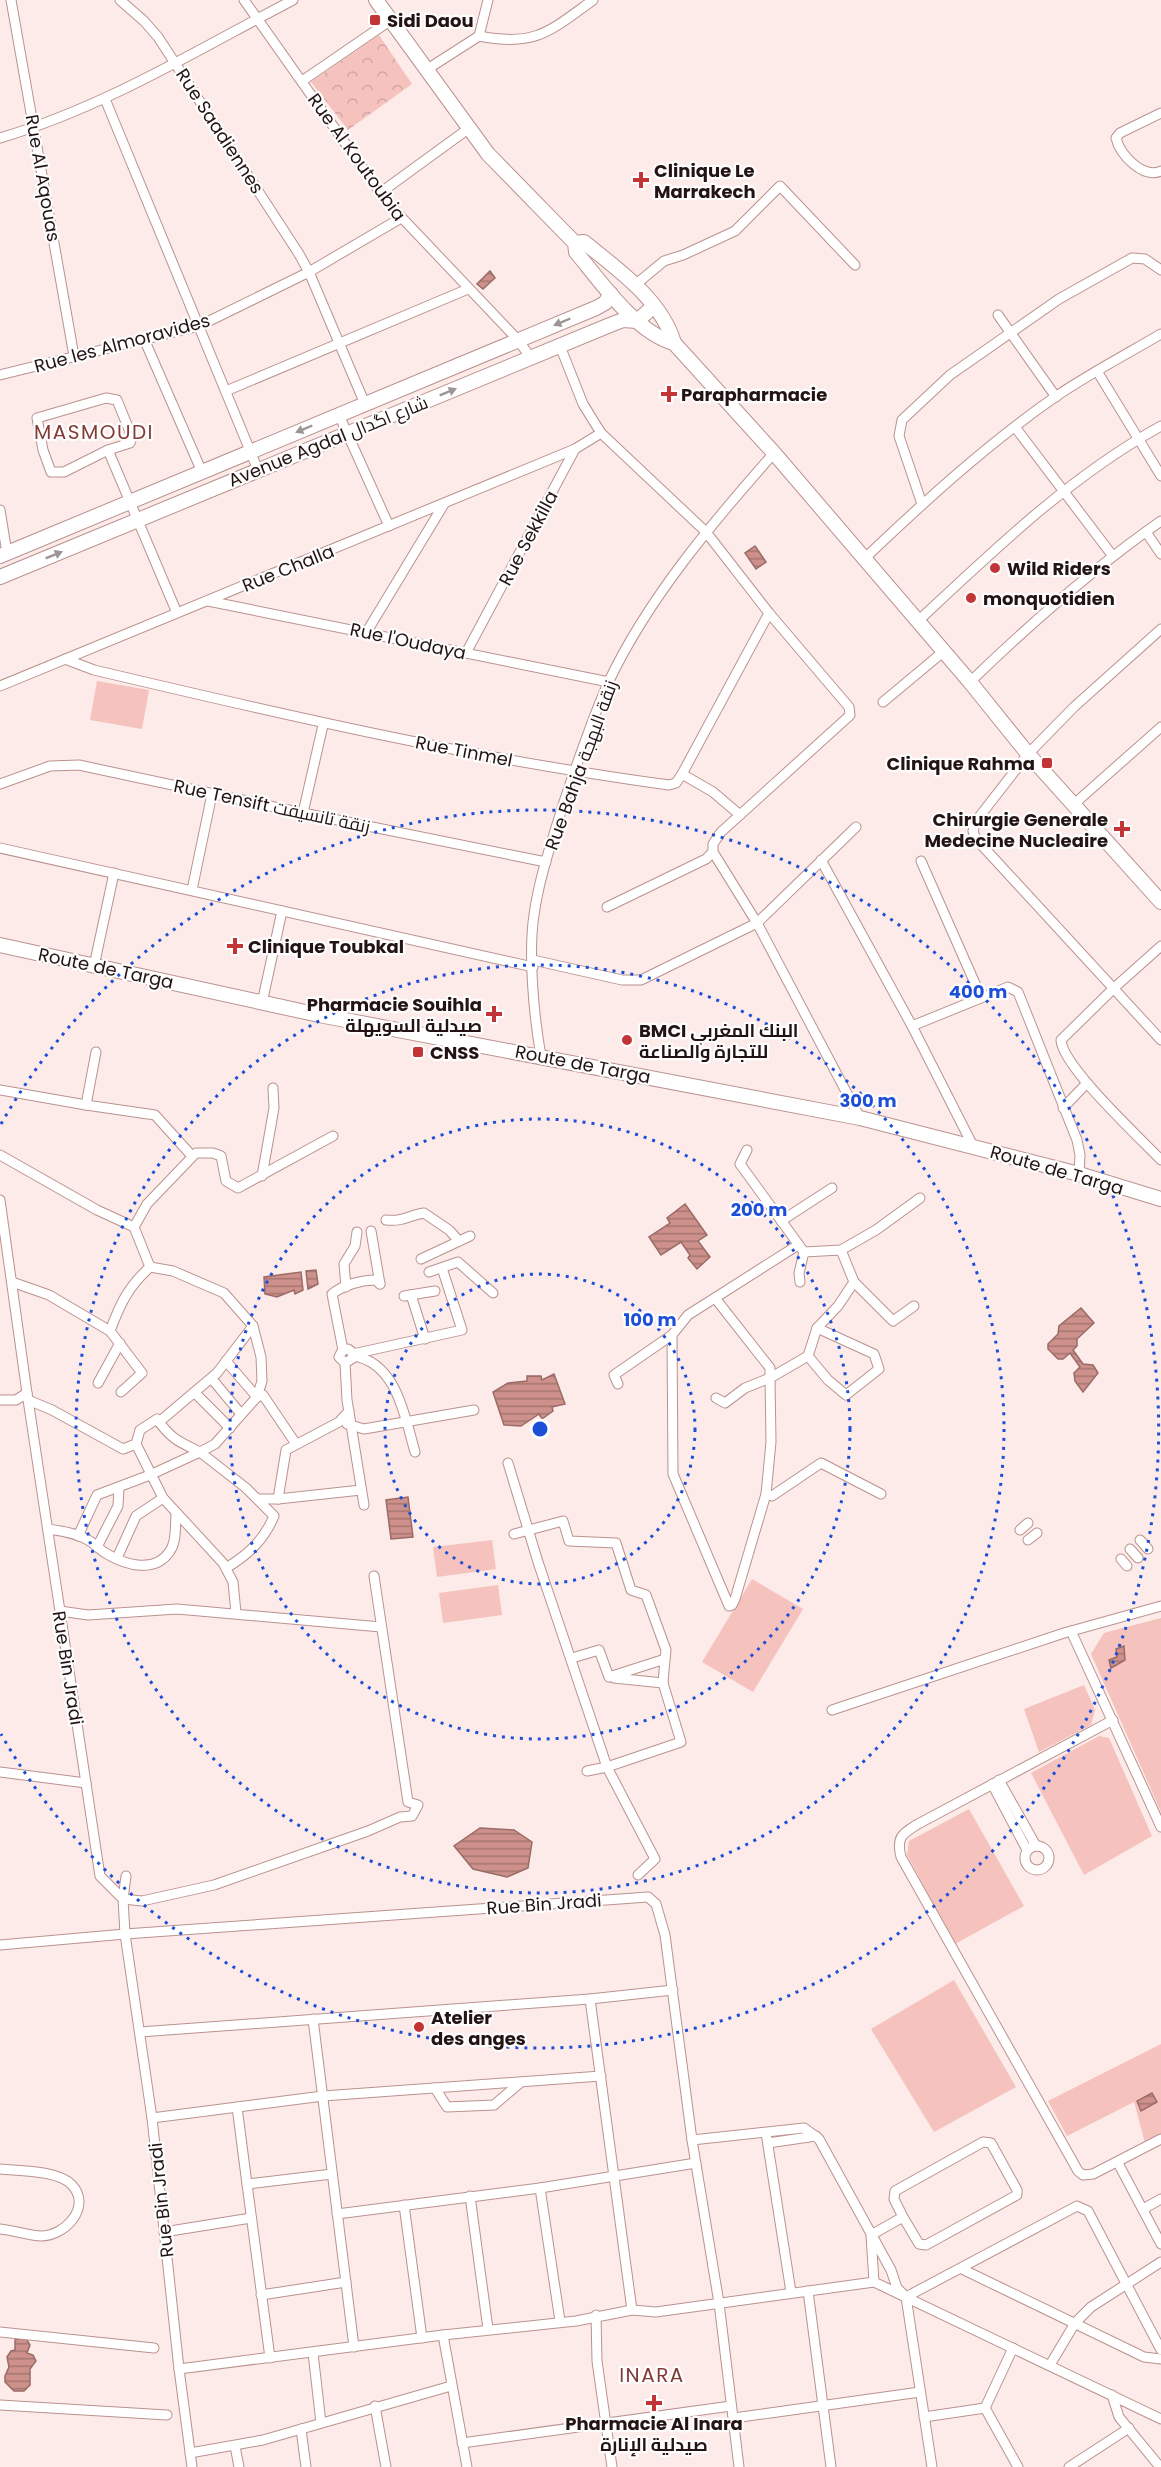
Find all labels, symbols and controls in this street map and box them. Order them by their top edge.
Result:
place label: Sidi Daou [387,8,474,33]
marker: Sidi Daou [368,13,382,27]
street label: Rue Saadiennes [170,64,270,198]
street label: Rue Al Koutoubia [302,88,412,226]
street label: Rue Al Aqouas [20,112,66,244]
place label: Clinique Le Marrakech [654,158,756,204]
marker: Clinique Le Marrakech [632,171,650,189]
street label: Rue les Almoravides [31,308,213,378]
one-way arrow [552,317,570,327]
place label: Parapharmacie [681,382,827,407]
one-way arrow [439,387,457,396]
marker: Parapharmacie [662,387,676,401]
street label: Avenue Agdal شارع اگدال [224,389,432,493]
district label: MASMOUDI [34,418,154,446]
one-way arrow [295,425,313,434]
street label: Rue Sekkilla [493,486,563,590]
street label: Rue Challa [238,538,338,598]
one-way arrow [45,549,63,559]
place label: Wild Riders [1007,556,1111,581]
marker: Wild Riders [988,561,1002,575]
place label: monquotidien [983,586,1115,611]
marker: monquotidien [964,591,978,605]
street label: Rue l'Oudaya [348,617,468,665]
street label: Rue Bahja زنقة البهجة [539,677,623,853]
street label: Rue Tinmel [413,729,515,773]
place label: Clinique Rahma [887,751,1035,776]
marker: Clinique Rahma [1040,756,1054,770]
street label: Rue Tensift زنقة تانسيفت [172,773,372,839]
place label: Chirurgie Generale Medecine Nucleaire [925,807,1108,853]
marker: Chirurgie Generale Medecine Nucleaire [1113,820,1131,838]
place label: Clinique Toubkal [248,934,404,959]
marker: Clinique Toubkal [226,937,244,955]
street label: Route de Targa [36,941,176,995]
text: 400 m [949,979,1007,1004]
place label: Pharmacie Souihla صيدلية السويهلة [307,992,482,1038]
marker: Pharmacie Souihla صيدلية السويهلة [487,1007,501,1021]
place label: BMCI البنك المغربي للتجارة والصناعة [639,1018,799,1064]
marker: BMCI البنك المغربي للتجارة والصناعة [620,1033,634,1047]
street label: Route de Targa [513,1039,653,1089]
place label: CNSS [430,1040,479,1065]
marker: CNSS [411,1045,425,1059]
text: 300 m [839,1088,897,1113]
street label: Route de Targa [987,1139,1127,1201]
text: 200 m [731,1197,787,1222]
text: 100 m [623,1307,677,1332]
centre of rings [530,1419,550,1439]
street label: Rue Bin Jradi [47,1609,89,1727]
street label: Rue Bin Jradi [486,1888,602,1920]
place label: Atelier des anges [431,2005,526,2051]
marker: Atelier des anges [412,2020,426,2034]
street label: Rue Bin Jradi [143,2141,179,2259]
district label: INARA [619,2361,685,2389]
marker: Pharmacie Al Inara صيدلية الإنارة [647,2396,661,2410]
place label: Pharmacie Al Inara صيدلية الإنارة [565,2411,743,2457]

